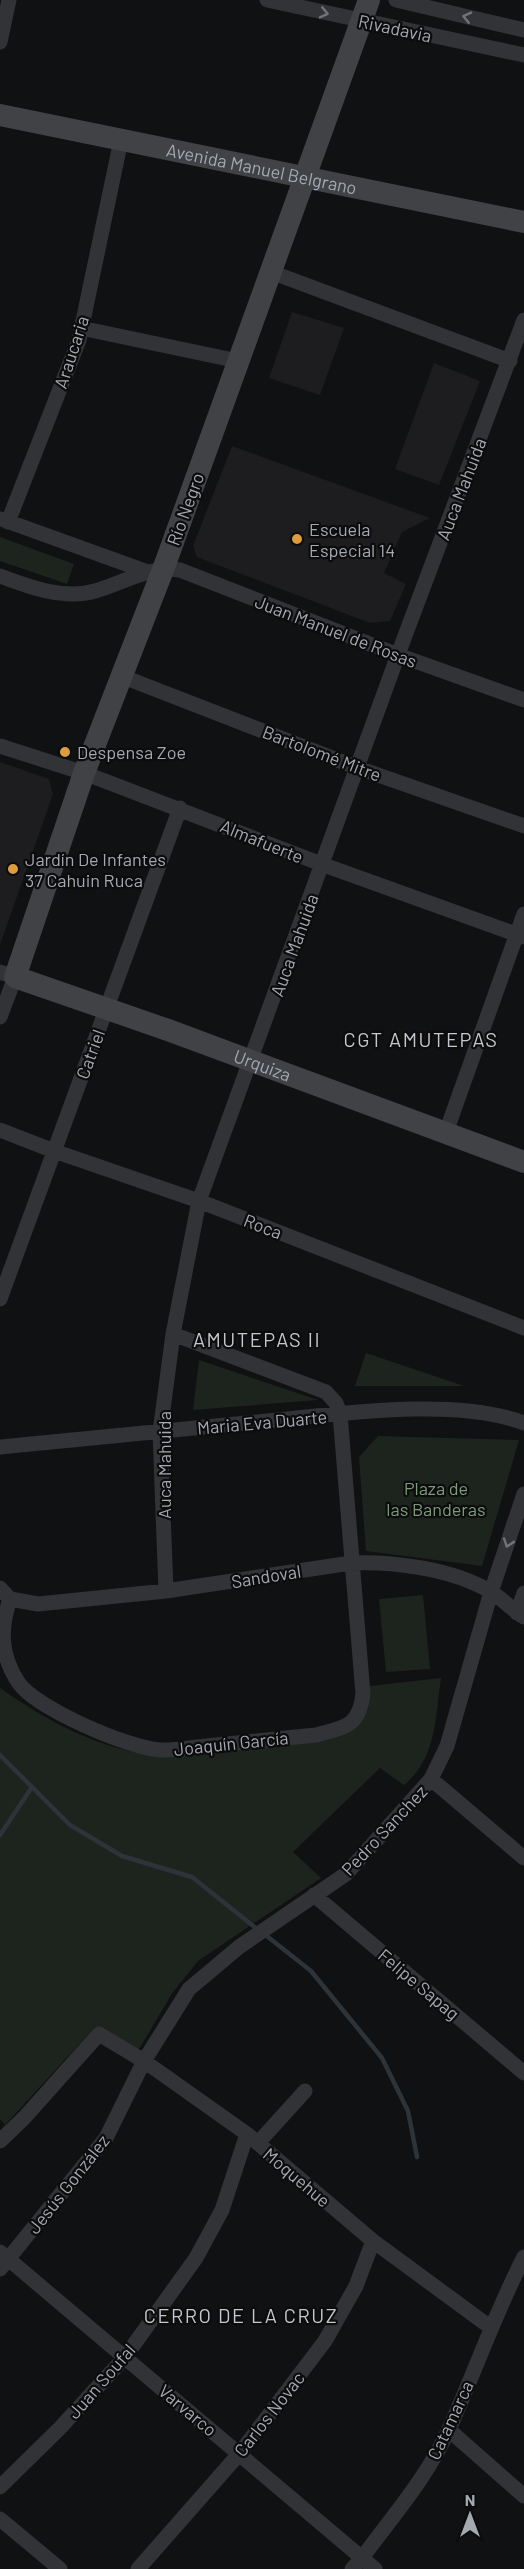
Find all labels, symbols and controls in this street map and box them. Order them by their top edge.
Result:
one-way arrow [318,6,328,19]
street label: Rivadavia [356,10,434,46]
one-way arrow [462,11,472,24]
street label: Avenida Manuel Belgrano [164,138,359,199]
street label: Araucaria [49,313,93,391]
street label: Auca Mahuida [431,435,491,543]
street label: Río Negro [162,470,208,548]
place label: Escuela Especial 14 [309,518,395,561]
marker: Escuela Especial 14 [290,532,304,546]
street label: Juan Manuel de Rosas [252,590,420,672]
street label: Bartolomé Mitre [260,720,384,786]
place label: Despensa Zoe [77,741,186,763]
marker: Despensa Zoe [58,745,72,759]
street label: Almafuerte [217,814,307,868]
place label: Jardín De Infantes 37 Cahuin Ruca [25,848,166,891]
marker: Jardín De Infantes 37 Cahuin Ruca [6,862,20,876]
street label: Auca Mahuida [265,891,323,999]
street label: Catriel [71,1026,109,1082]
district label: CGT AMUTEPAS [344,1027,498,1051]
street label: Urquiza [231,1044,294,1086]
street label: Roca [241,1209,285,1243]
district label: AMUTEPAS II [193,1327,321,1351]
street label: Maria Eva Duarte [196,1405,328,1439]
street label: Auca Mahuida [153,1411,175,1519]
park label: Plaza de las Banderas [386,1477,486,1520]
one-way arrow [502,1537,515,1548]
street label: Sandoval [230,1560,302,1592]
street label: Joaquín García [173,1726,289,1760]
street label: Pedro Sanchez [337,1780,431,1880]
street label: Felipe Sapag [374,1944,464,2024]
street label: Jesús González [22,2130,114,2238]
street label: Moquehue [259,2143,335,2211]
district label: CERRO DE LA CRUZ [144,2303,338,2327]
street label: Juan Soufal [63,2339,139,2423]
street label: Carlos Novac [229,2367,309,2461]
street label: Catamarca [422,2377,478,2463]
street label: Varvarco [154,2379,222,2441]
north arrow [440,2485,500,2545]
text: N [465,2490,475,2509]

